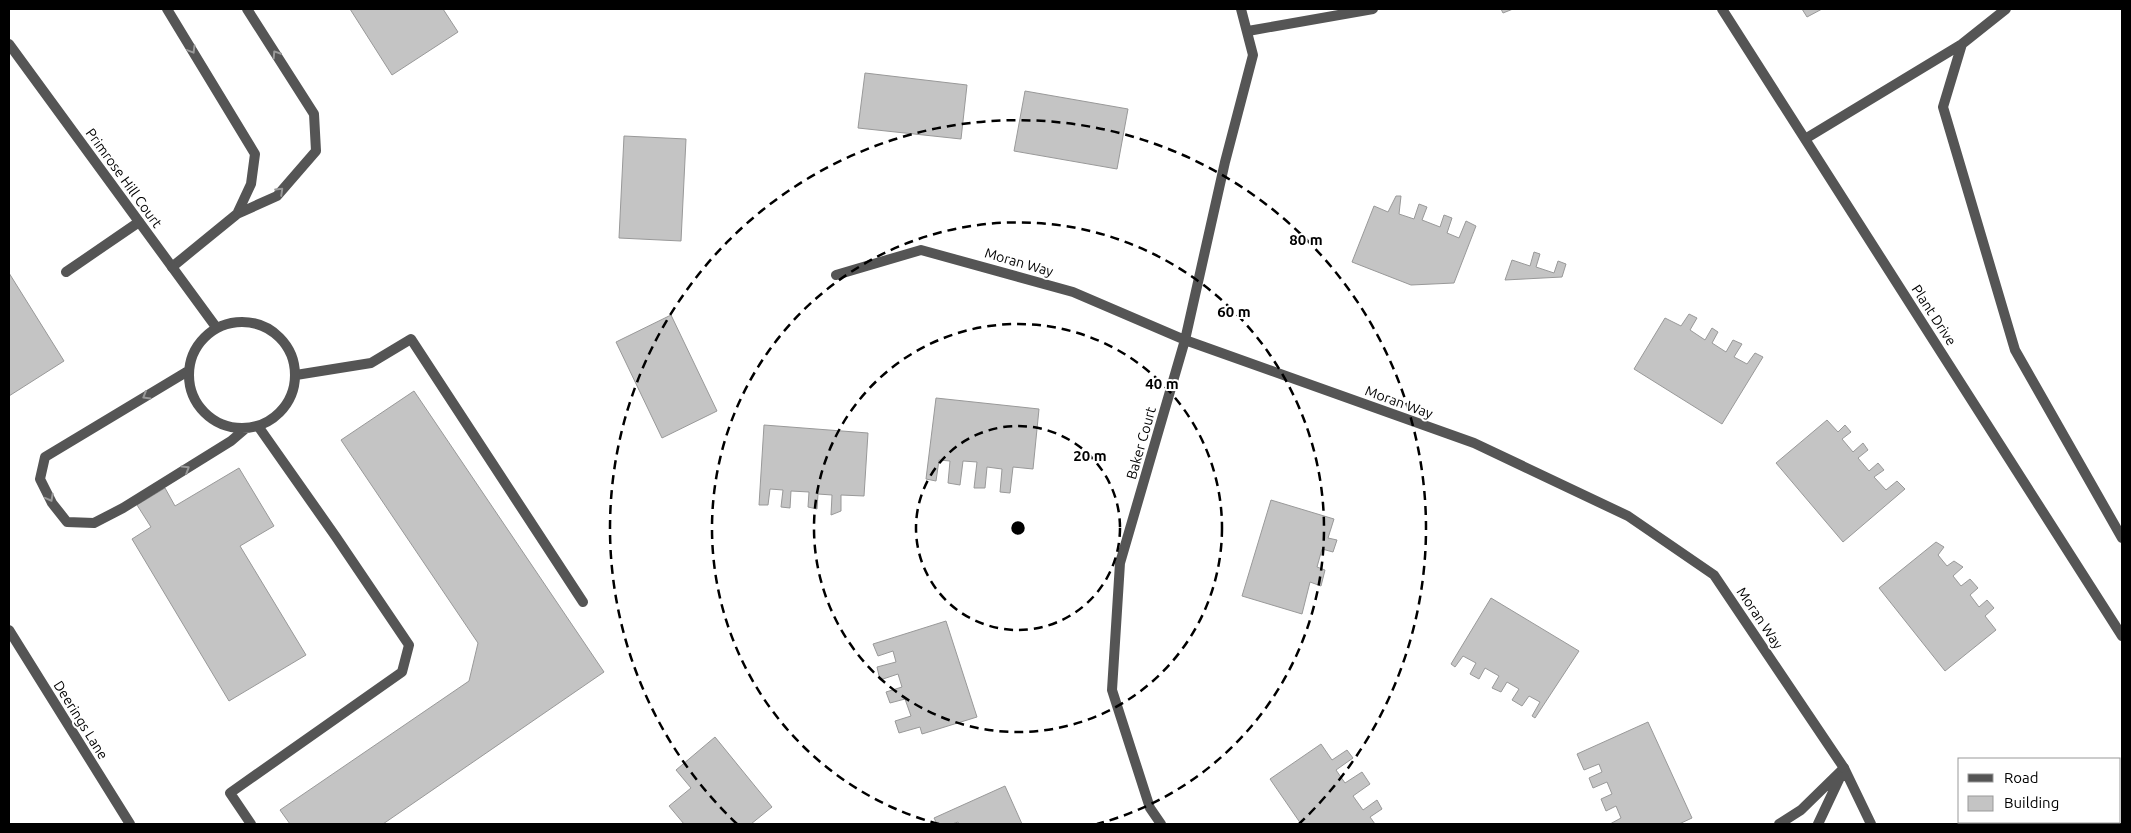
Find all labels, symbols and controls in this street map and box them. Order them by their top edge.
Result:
one-way arrow [186,45,195,54]
one-way arrow [273,50,282,60]
street label: Primrose Hill Court [83,125,166,231]
one-way arrow [274,188,283,197]
text: 80 m [1289,231,1323,248]
street label: Moran Way [983,245,1055,279]
street label: Plant Drive [1908,282,1960,348]
text: 60 m [1217,303,1251,320]
text: 40 m [1145,375,1179,392]
street label: Moran Way [1363,382,1435,422]
one-way arrow [143,389,152,399]
street label: Baker Court [1123,404,1159,481]
text: 20 m [1073,447,1107,464]
one-way arrow [180,466,189,476]
one-way arrow [44,493,54,502]
centre of rings [1009,519,1027,537]
street label: Moran Way [1734,584,1787,652]
street label: Deerings Lane [51,678,111,762]
legend [1958,758,2121,823]
text: Road [2004,769,2039,786]
text: Building [2004,794,2059,811]

